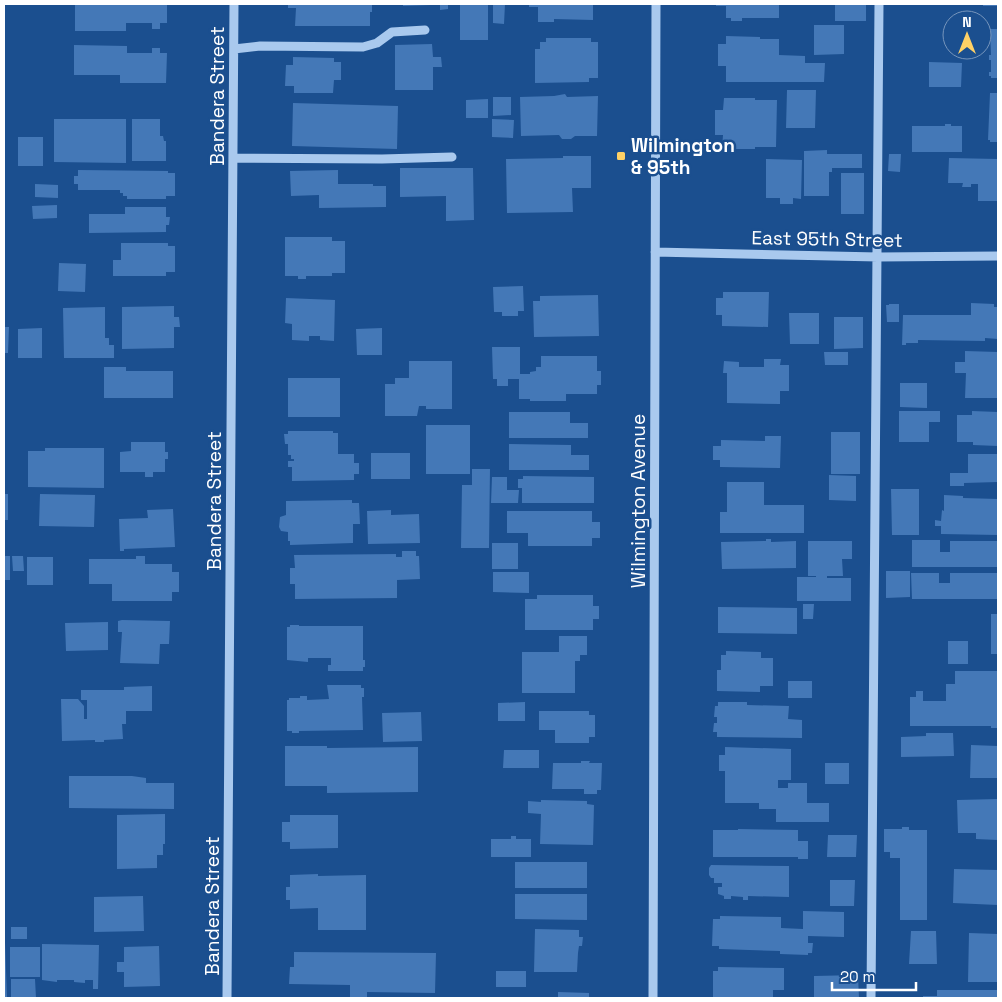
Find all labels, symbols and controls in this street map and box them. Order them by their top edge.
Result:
north arrow [942,10,992,60]
text: N [962,13,972,31]
street label: Bandera Street [205,26,230,166]
place label: Wilmington & 95th [631,133,735,180]
marker: Wilmington & 95th [615,150,627,162]
street label: East 95th Street [751,225,903,253]
street label: Wilmington Avenue [626,414,651,588]
street label: Bandera Street [202,431,227,571]
street label: Bandera Street [200,836,225,976]
scale bar [832,960,916,992]
text: 20 m [840,967,875,986]

